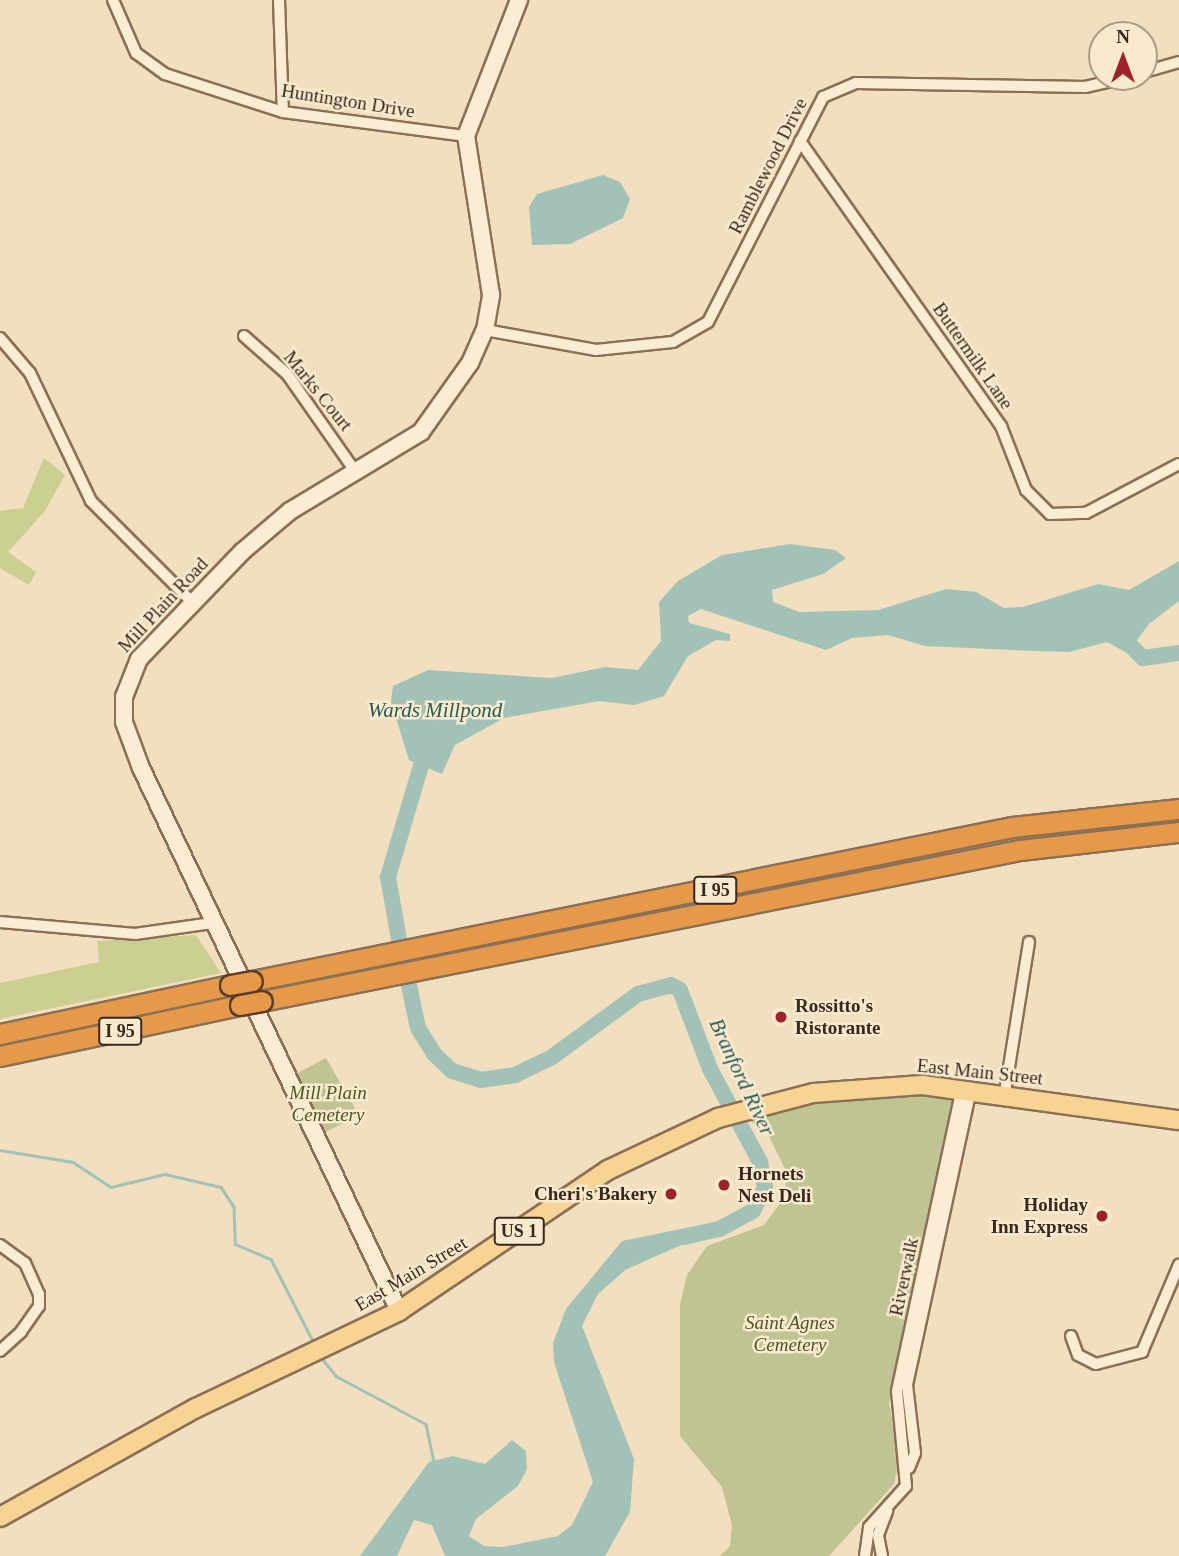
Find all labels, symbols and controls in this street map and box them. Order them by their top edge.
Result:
north arrow [1088,21,1158,91]
text: N [1116,26,1130,47]
street label: Huntington Drive [280,79,416,123]
street label: Ramblewood Drive [724,94,812,238]
street label: Buttermilk Lane [928,298,1018,414]
street label: Marks Court [279,346,357,436]
street label: Mill Plain Road [113,553,213,657]
water label: Wards Millpond [368,697,502,723]
road number: I 95 [692,876,738,904]
place label: Rossitto's Ristorante [795,995,880,1039]
marker: Rossitto's Ristorante [773,1009,789,1025]
water label: Branford River [704,1014,780,1140]
road number: I 95 [97,1016,143,1046]
street label: East Main Street [916,1054,1044,1090]
park label: Mill Plain Cemetery [289,1082,367,1126]
place label: Hornets Nest Deli [738,1163,811,1207]
marker: Hornets Nest Deli [716,1177,732,1193]
place label: Cheri's Bakery [534,1183,657,1205]
marker: Cheri's Bakery [663,1186,679,1202]
place label: Holiday Inn Express [991,1194,1088,1238]
marker: Holiday Inn Express [1094,1208,1110,1224]
road number: US 1 [493,1216,545,1246]
street label: East Main Street [351,1232,471,1316]
street label: Riverwalk [885,1236,923,1318]
park label: Saint Agnes Cemetery [745,1312,835,1356]

